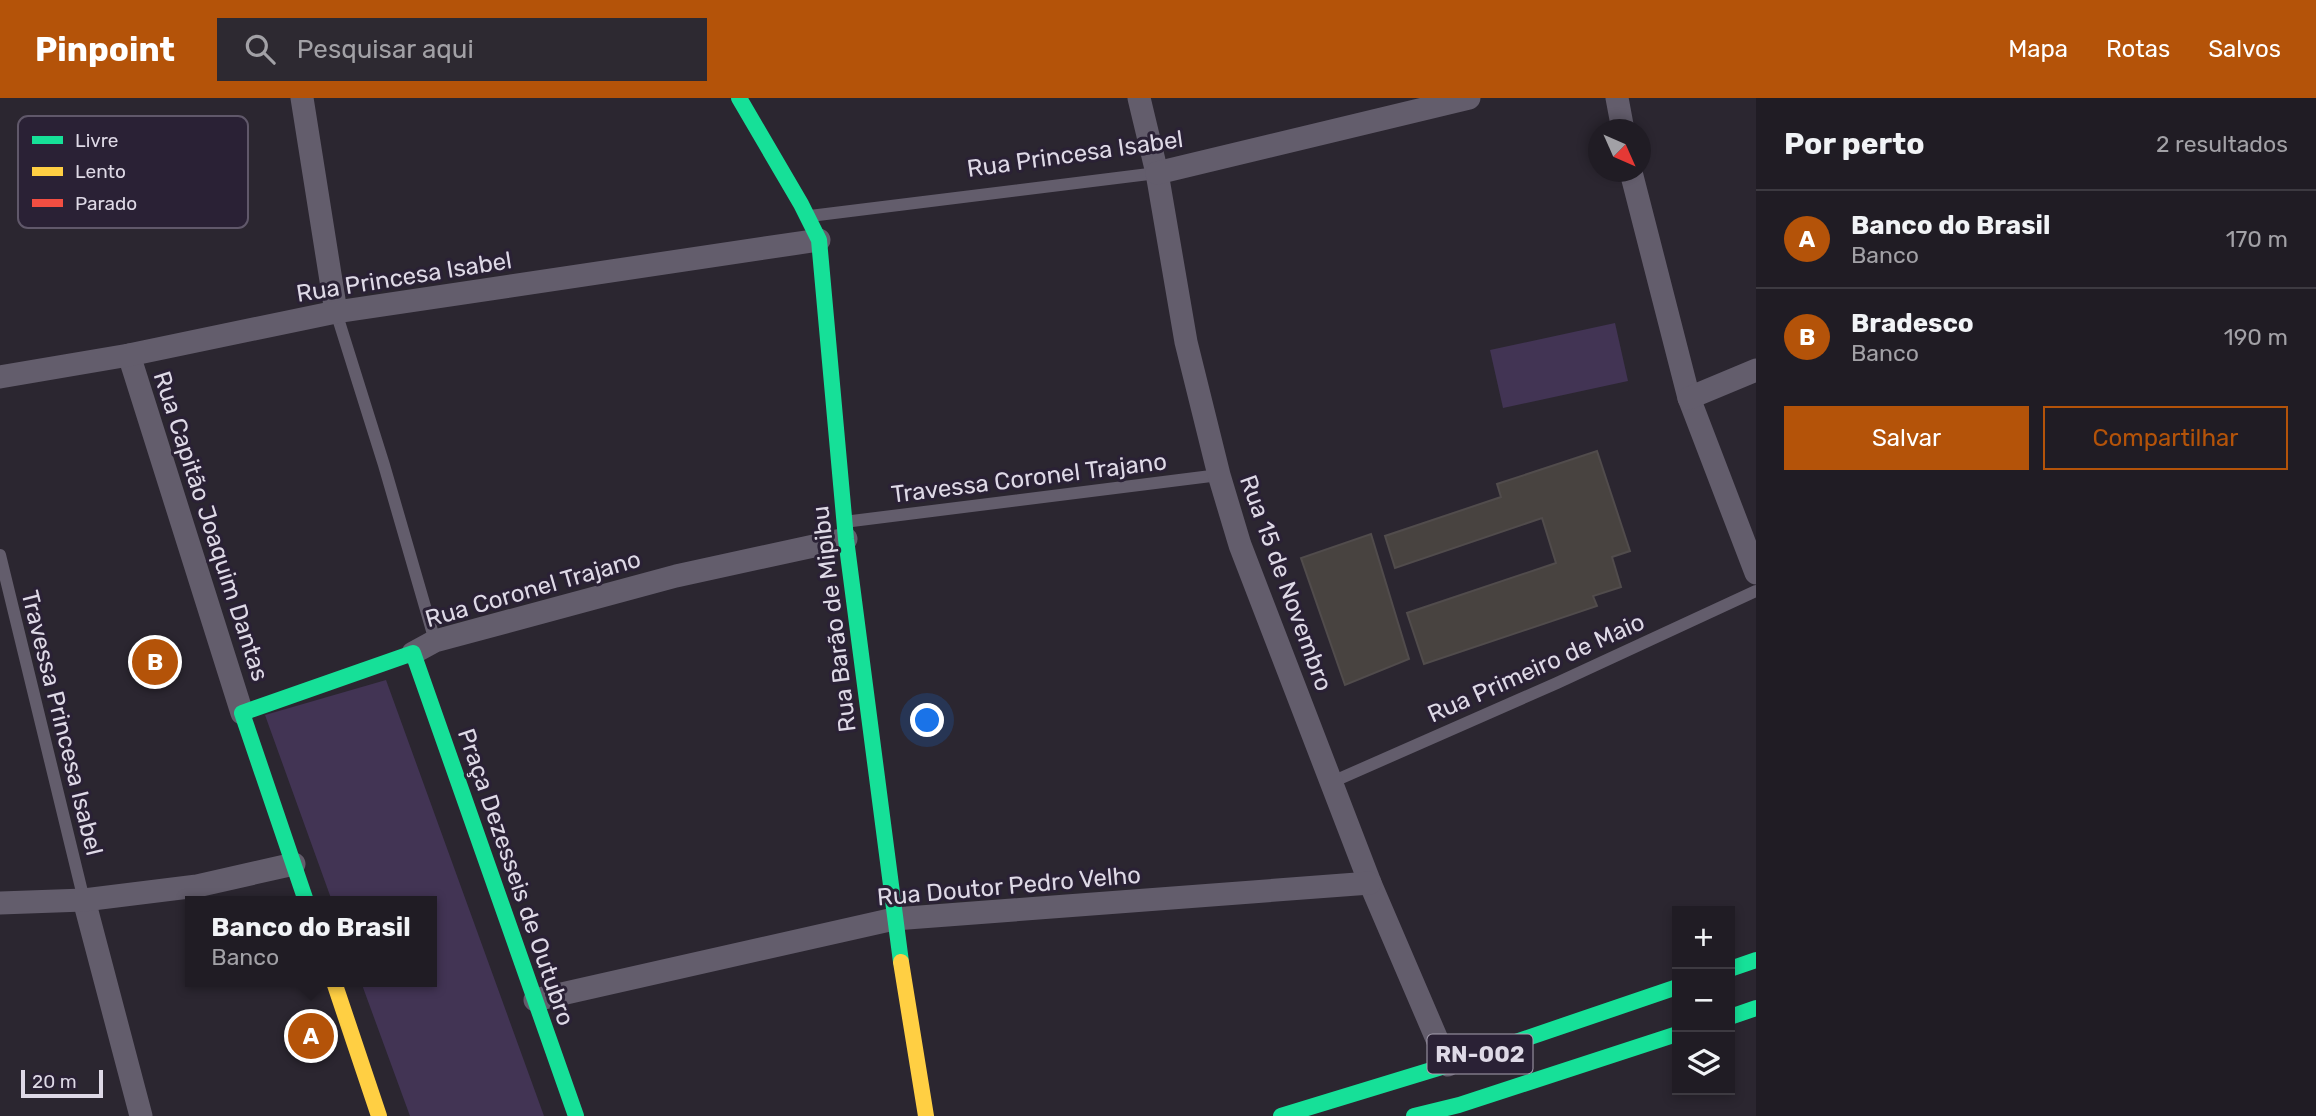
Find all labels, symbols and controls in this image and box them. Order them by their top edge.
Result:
search box [217,18,707,81]
text: Pinpoint [35,30,175,69]
icon: search [241,30,279,68]
text: Pesquisar aqui [297,34,474,65]
text: Mapa [2008,35,2068,63]
text: Rotas [2106,35,2170,63]
text: Salvos [2208,35,2281,63]
legend [18,116,248,228]
north arrow [1588,119,1651,182]
street label: Rua Princesa Isabel [965,125,1185,183]
text: Por perto [1784,126,1925,162]
text: Livre [75,129,119,152]
text: 2 resultados [2156,130,2288,158]
text: Lento [75,160,126,183]
text: Parado [75,192,137,215]
text: Banco do Brasil [1851,210,2050,241]
text: A [1799,225,1815,253]
text: 170 m [2226,225,2288,253]
text: Banco [1851,241,1919,269]
street label: Rua Princesa Isabel [294,246,514,308]
text: Bradesco [1851,308,1974,339]
text: B [1799,323,1815,351]
text: 190 m [2224,323,2288,351]
text: Banco [1851,339,1919,367]
street label: Rua Capitão Joaquim Dantas [148,368,274,684]
button: Salvar [1784,406,2029,470]
button: Compartilhar [2043,406,2288,470]
street label: Travessa Coronel Trajano [890,447,1168,509]
street label: Rua 15 de Novembro [1234,471,1338,695]
street label: Rua Barão de Mipibu [806,504,862,734]
street label: Rua Coronel Trajano [422,545,644,633]
street label: Travessa Princesa Isabel [15,588,109,858]
street label: Rua Primeiro de Maio [1423,608,1649,728]
pin: B [132,636,178,688]
your location [910,703,944,737]
street label: Praça Dezesseis de Outubro [452,725,580,1029]
street label: Rua Doutor Pedro Velho [876,861,1142,911]
popup [185,896,437,987]
map controls [1672,906,1735,1095]
button: + [1672,906,1735,969]
text: Banco do Brasil [211,912,411,943]
text: Banco [211,943,279,971]
button: − [1672,969,1735,1032]
pin: A [288,1010,334,1062]
button: layers [1672,1032,1735,1095]
road number: RN-002 [1428,1035,1532,1074]
scale bar [21,1067,103,1099]
text: 20 m [32,1070,77,1093]

